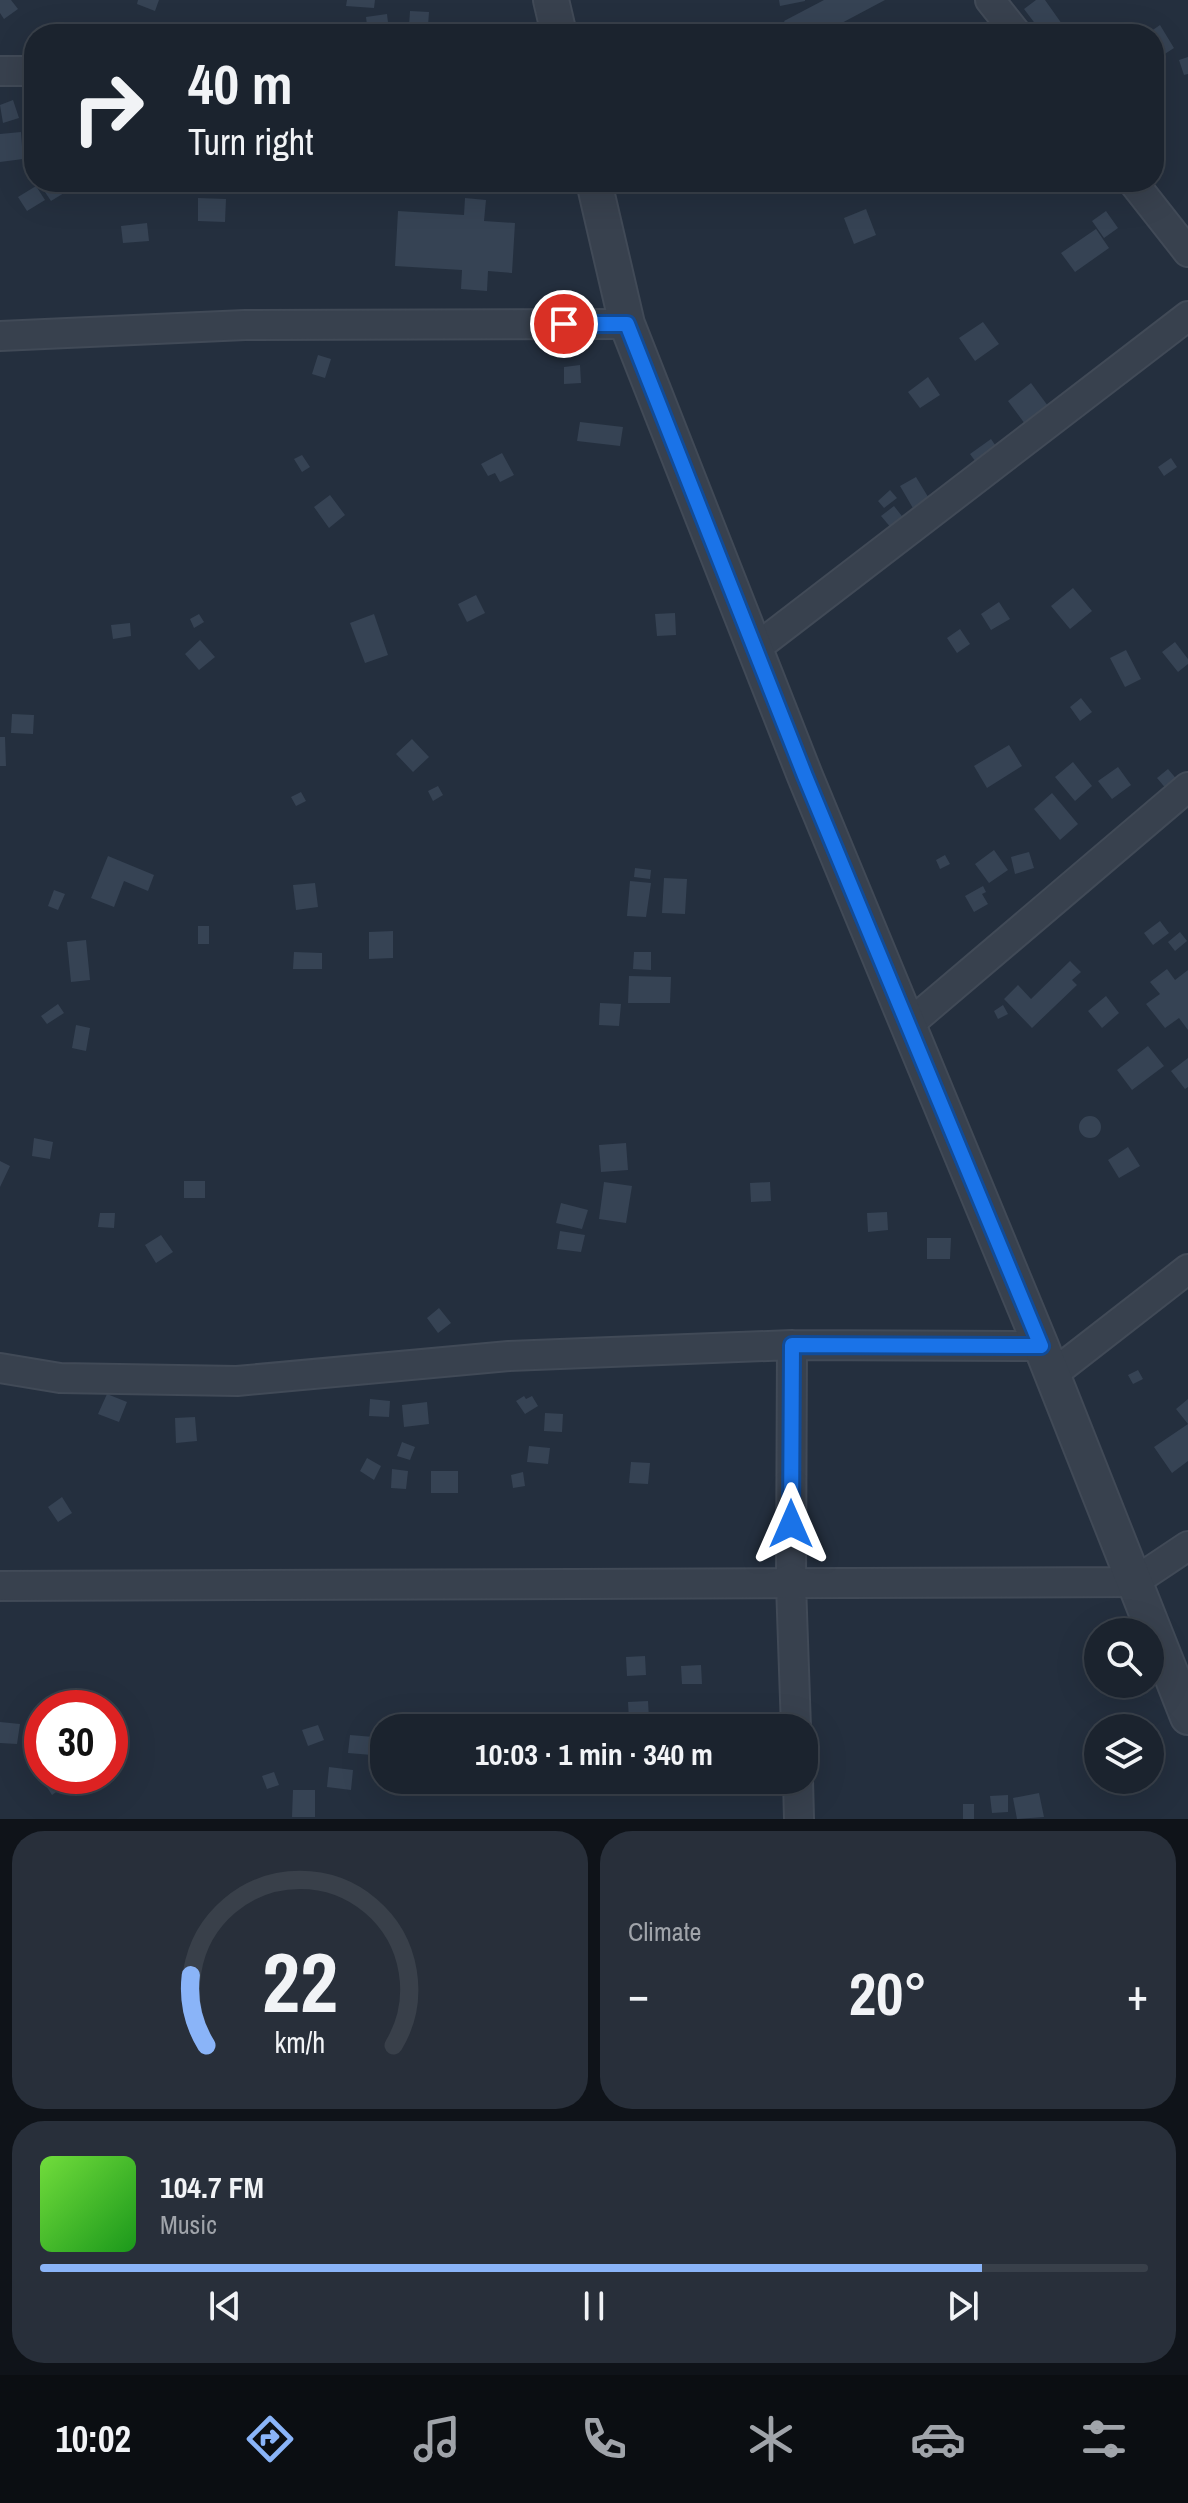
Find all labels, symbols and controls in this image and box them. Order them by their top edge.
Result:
text: 40 m [188,46,293,121]
icon: right [56,56,160,160]
text: Turn right [188,118,313,166]
pin [530,290,598,358]
icon: arrive [542,302,586,346]
position arrow [749,1482,833,1566]
map controls [1084,1618,1164,1794]
button: search [1084,1618,1164,1698]
speed limit sign: 30 [24,1690,128,1794]
button: layers [1084,1714,1164,1794]
text: 10:03 · 1 min · 340 m [475,1734,713,1774]
text: Climate [628,1914,701,1949]
text: 22 [262,1926,338,2038]
text: 20° [849,1953,927,2034]
text: − [628,1964,649,2024]
text: + [1127,1964,1148,2024]
text: km/h [275,2023,325,2062]
text: 104.7 FM [160,2167,264,2207]
text: Music [160,2207,217,2242]
icon: previous [203,2284,247,2328]
icon: pause [572,2284,616,2328]
icon: next [941,2284,985,2328]
icon: directions [242,2411,298,2467]
icon: music [409,2411,465,2467]
icon: phone [576,2411,632,2467]
icon: climate [743,2411,799,2467]
icon: car [910,2411,966,2467]
icon: filters [1076,2411,1132,2467]
text: 10:02 [55,2415,131,2463]

